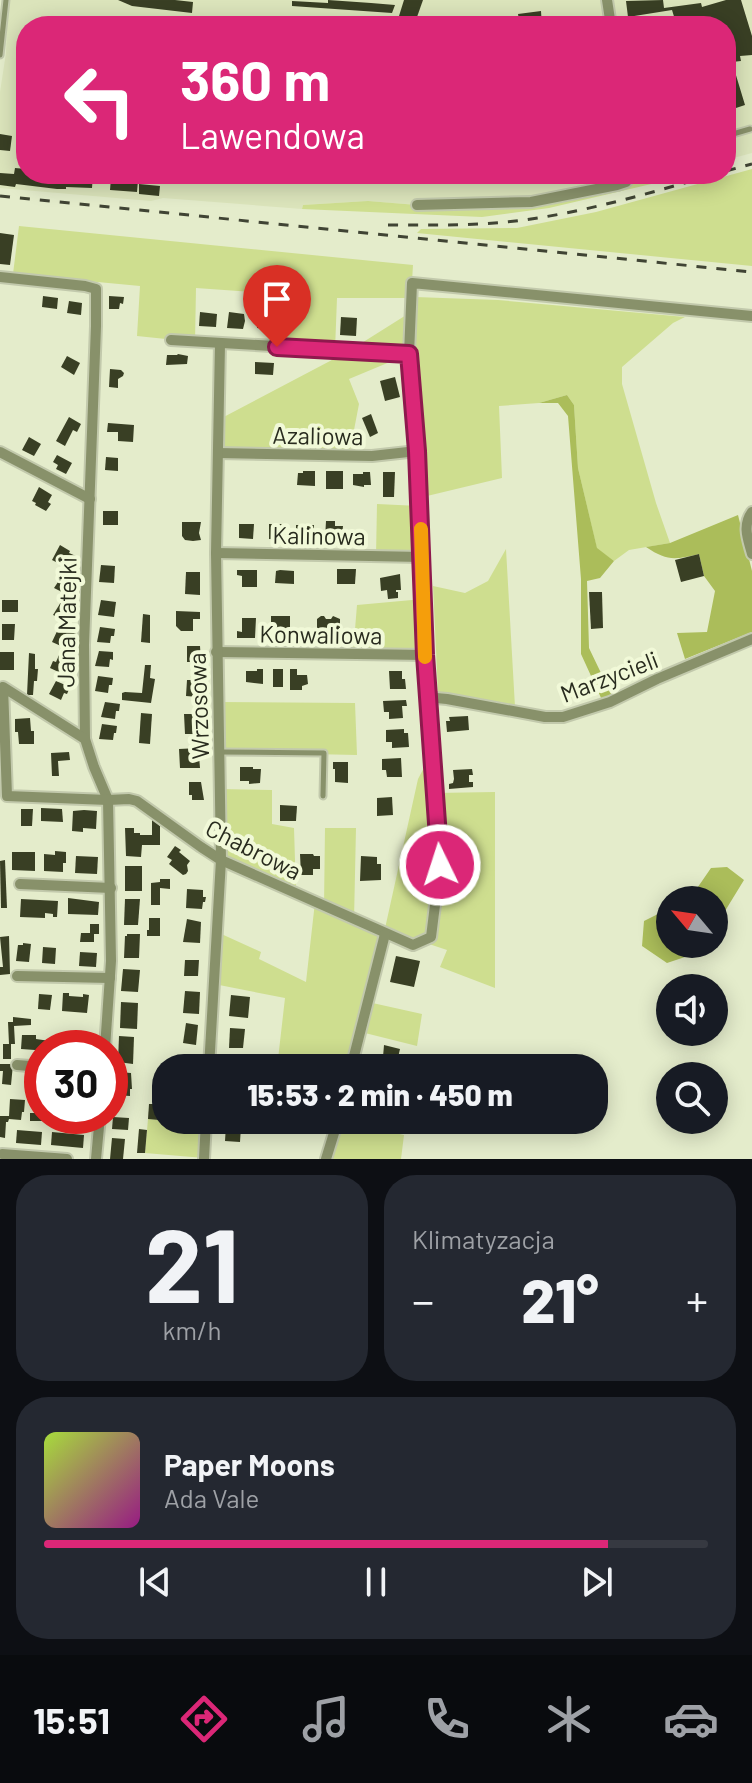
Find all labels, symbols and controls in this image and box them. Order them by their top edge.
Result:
text: 360 m [180,45,330,112]
icon: left [48,48,152,152]
text: Lawendowa [180,113,365,156]
pin [243,265,311,347]
icon: arrive [255,277,299,321]
street label: Azaliowa [272,420,364,450]
street label: Kalinowa [272,520,366,550]
street label: Jana Matejki [50,556,82,688]
street label: Konwaliowa [259,618,383,650]
street label: Marzycieli [556,644,662,708]
street label: Wrzosowa [182,652,214,760]
street label: Chabrowa [201,813,307,885]
position arrow [398,823,482,907]
north arrow [656,886,728,958]
map controls [656,886,728,1134]
button: sound [656,974,728,1046]
speed limit sign: 30 [24,1030,128,1134]
button: search [656,1062,728,1134]
text: 15:53 · 2 min · 450 m [247,1076,513,1112]
text: 21 [145,1199,239,1324]
text: Klimatyzacja [412,1223,555,1254]
text: 21° [521,1263,599,1335]
text: − [412,1273,434,1326]
text: + [686,1273,708,1326]
text: km/h [163,1314,221,1345]
text: Paper Moons [164,1446,335,1482]
text: Ada Vale [164,1482,259,1513]
icon: previous [133,1560,177,1604]
icon: pause [354,1560,398,1604]
icon: next [575,1560,619,1604]
icon: directions [176,1691,232,1747]
icon: music [298,1691,354,1747]
icon: phone [419,1691,475,1747]
icon: climate [541,1691,597,1747]
icon: car [663,1691,719,1747]
text: 15:51 [33,1698,110,1741]

